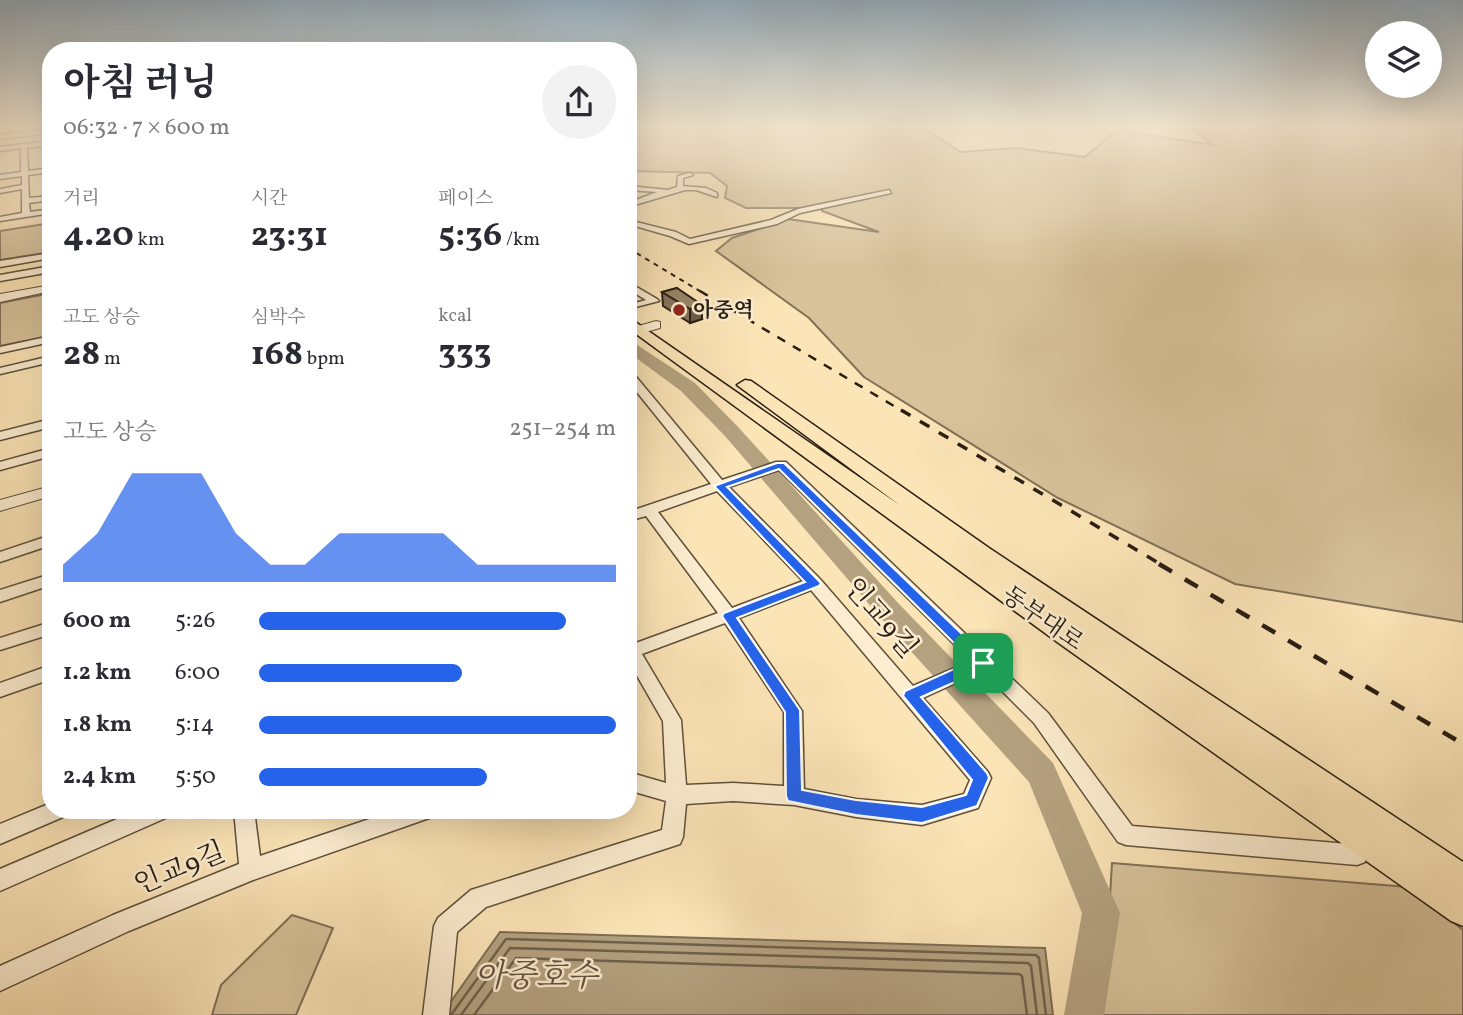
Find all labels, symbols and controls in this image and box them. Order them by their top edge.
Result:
map controls [1365,21,1442,98]
button: layers [1365,21,1442,98]
text: 아침 러닝 [63,59,217,112]
button: share [542,65,616,139]
text: 06:32 · 7 × 600 m [63,112,230,144]
text: 거리 [63,186,100,212]
text: 시간 [251,186,287,212]
text: 페이스 [438,186,493,212]
text: 4.20 [63,212,134,260]
text: 23:31 [251,212,328,260]
text: 5:36 [438,212,502,260]
text: km [134,227,165,253]
text: /km [502,227,540,253]
place label: 아중역 [693,297,754,326]
marker: 아중역 [671,302,687,318]
text: kcal [438,303,472,329]
text: 고도 상승 [63,305,140,331]
text: 심박수 [251,305,306,331]
text: 333 [438,329,492,377]
text: 28 [63,331,100,379]
text: 168 [251,331,303,379]
text: m [100,346,121,372]
text: bpm [303,346,345,372]
text: 251–254 m [509,413,616,445]
text: 고도 상승 [63,417,156,449]
street label: 인교9길 [834,570,926,668]
street label: 동부대로 [994,579,1090,660]
text: 600 m [63,605,131,637]
text: 5:26 [175,605,215,637]
pin [953,633,1013,693]
icon: arrive [964,644,1002,682]
text: 1.2 km [63,657,132,689]
text: 6:00 [175,657,220,689]
text: 1.8 km [63,709,132,741]
text: 5:14 [175,709,214,741]
text: 2.4 km [63,761,136,793]
text: 5:50 [175,761,216,793]
street label: 인교9길 [128,833,232,905]
water label: 아중호수 [474,956,600,1000]

